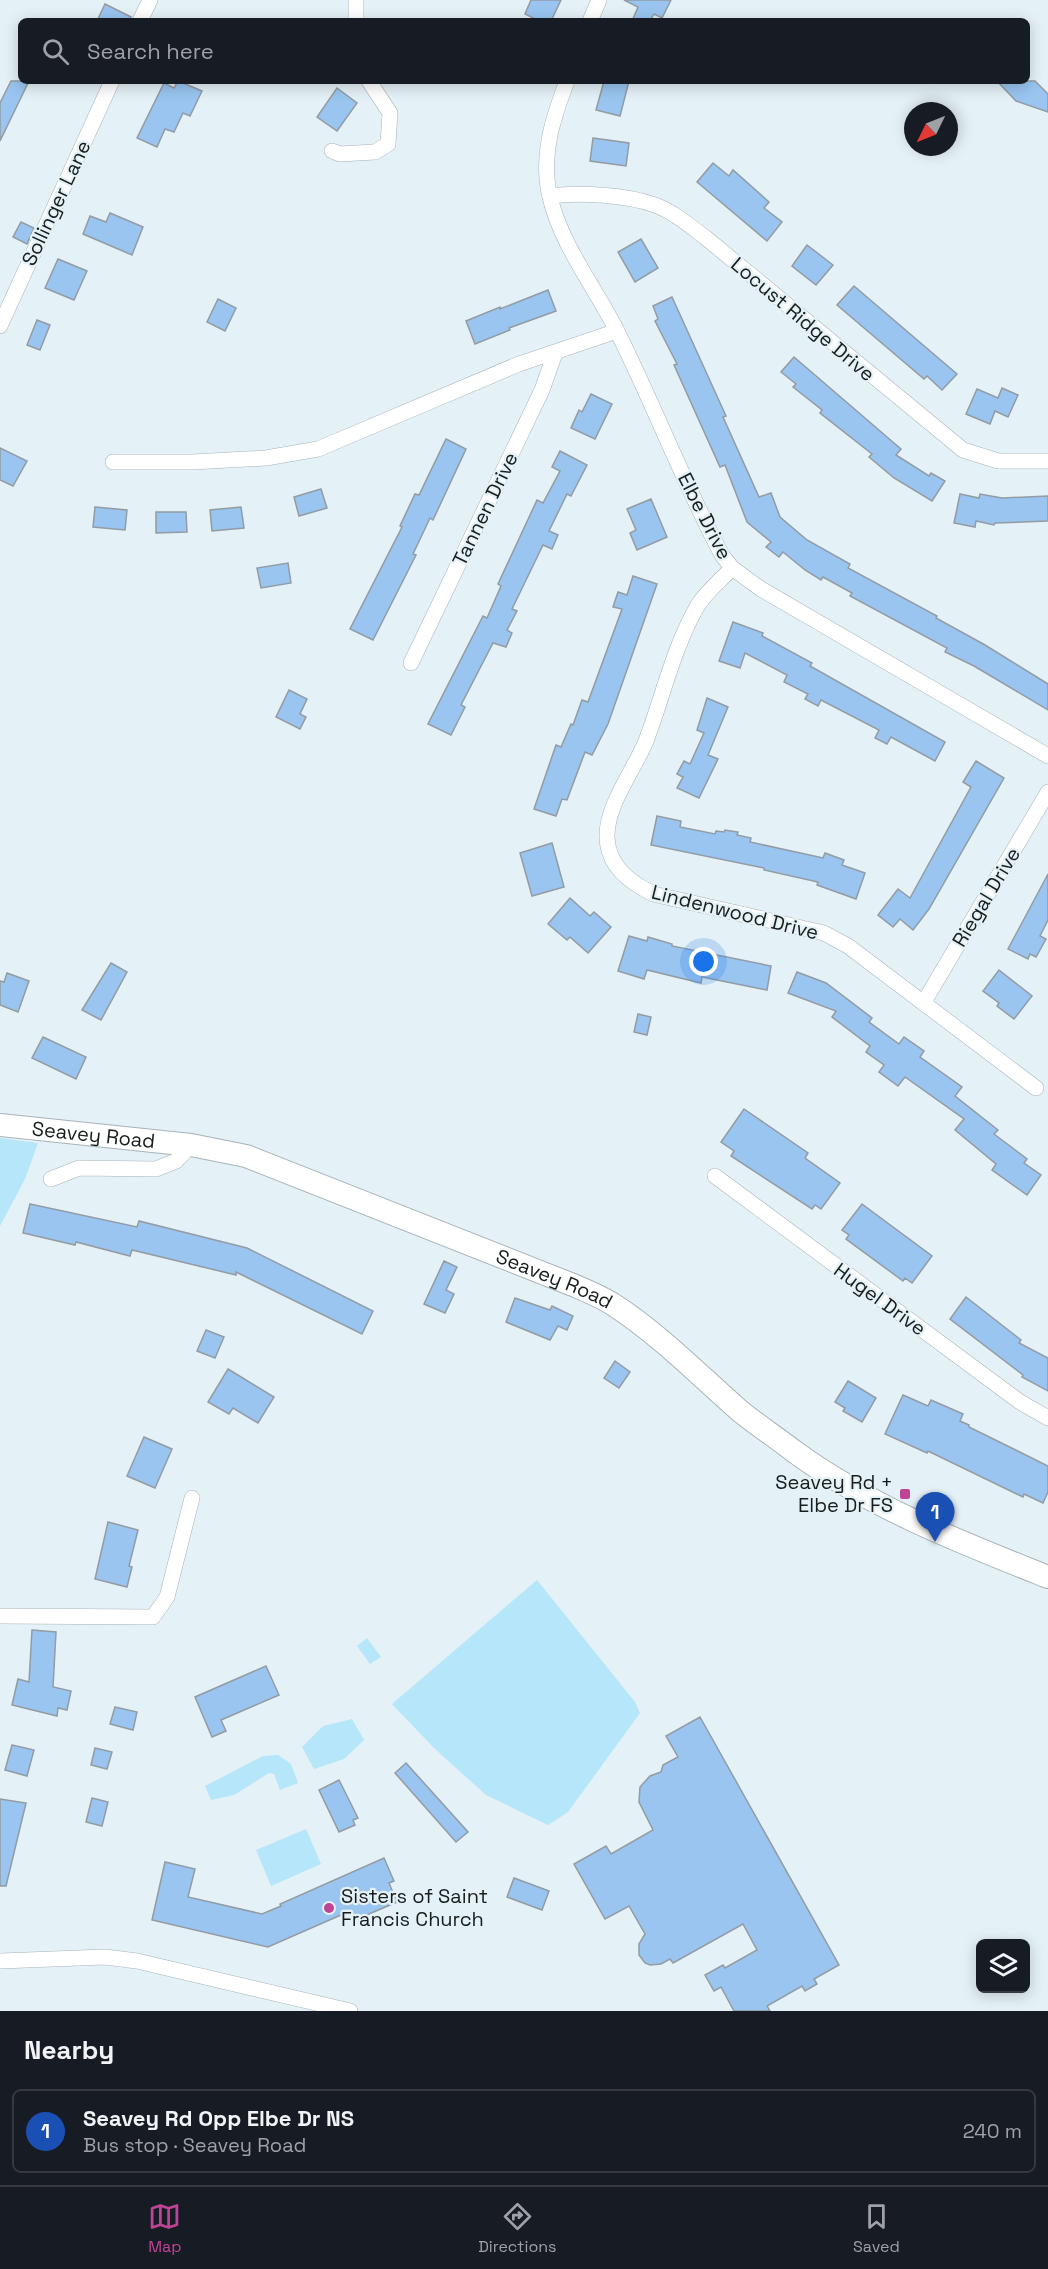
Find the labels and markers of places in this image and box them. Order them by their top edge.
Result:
place label: Seavey Rd + Elbe Dr FS [775,1469,893,1518]
marker: Seavey Rd + Elbe Dr FS [898,1487,912,1501]
pin: 1 [916,1492,954,1542]
place label: Sisters of Saint Francis Church [341,1883,488,1932]
marker: Sisters of Saint Francis Church [322,1901,336,1915]

